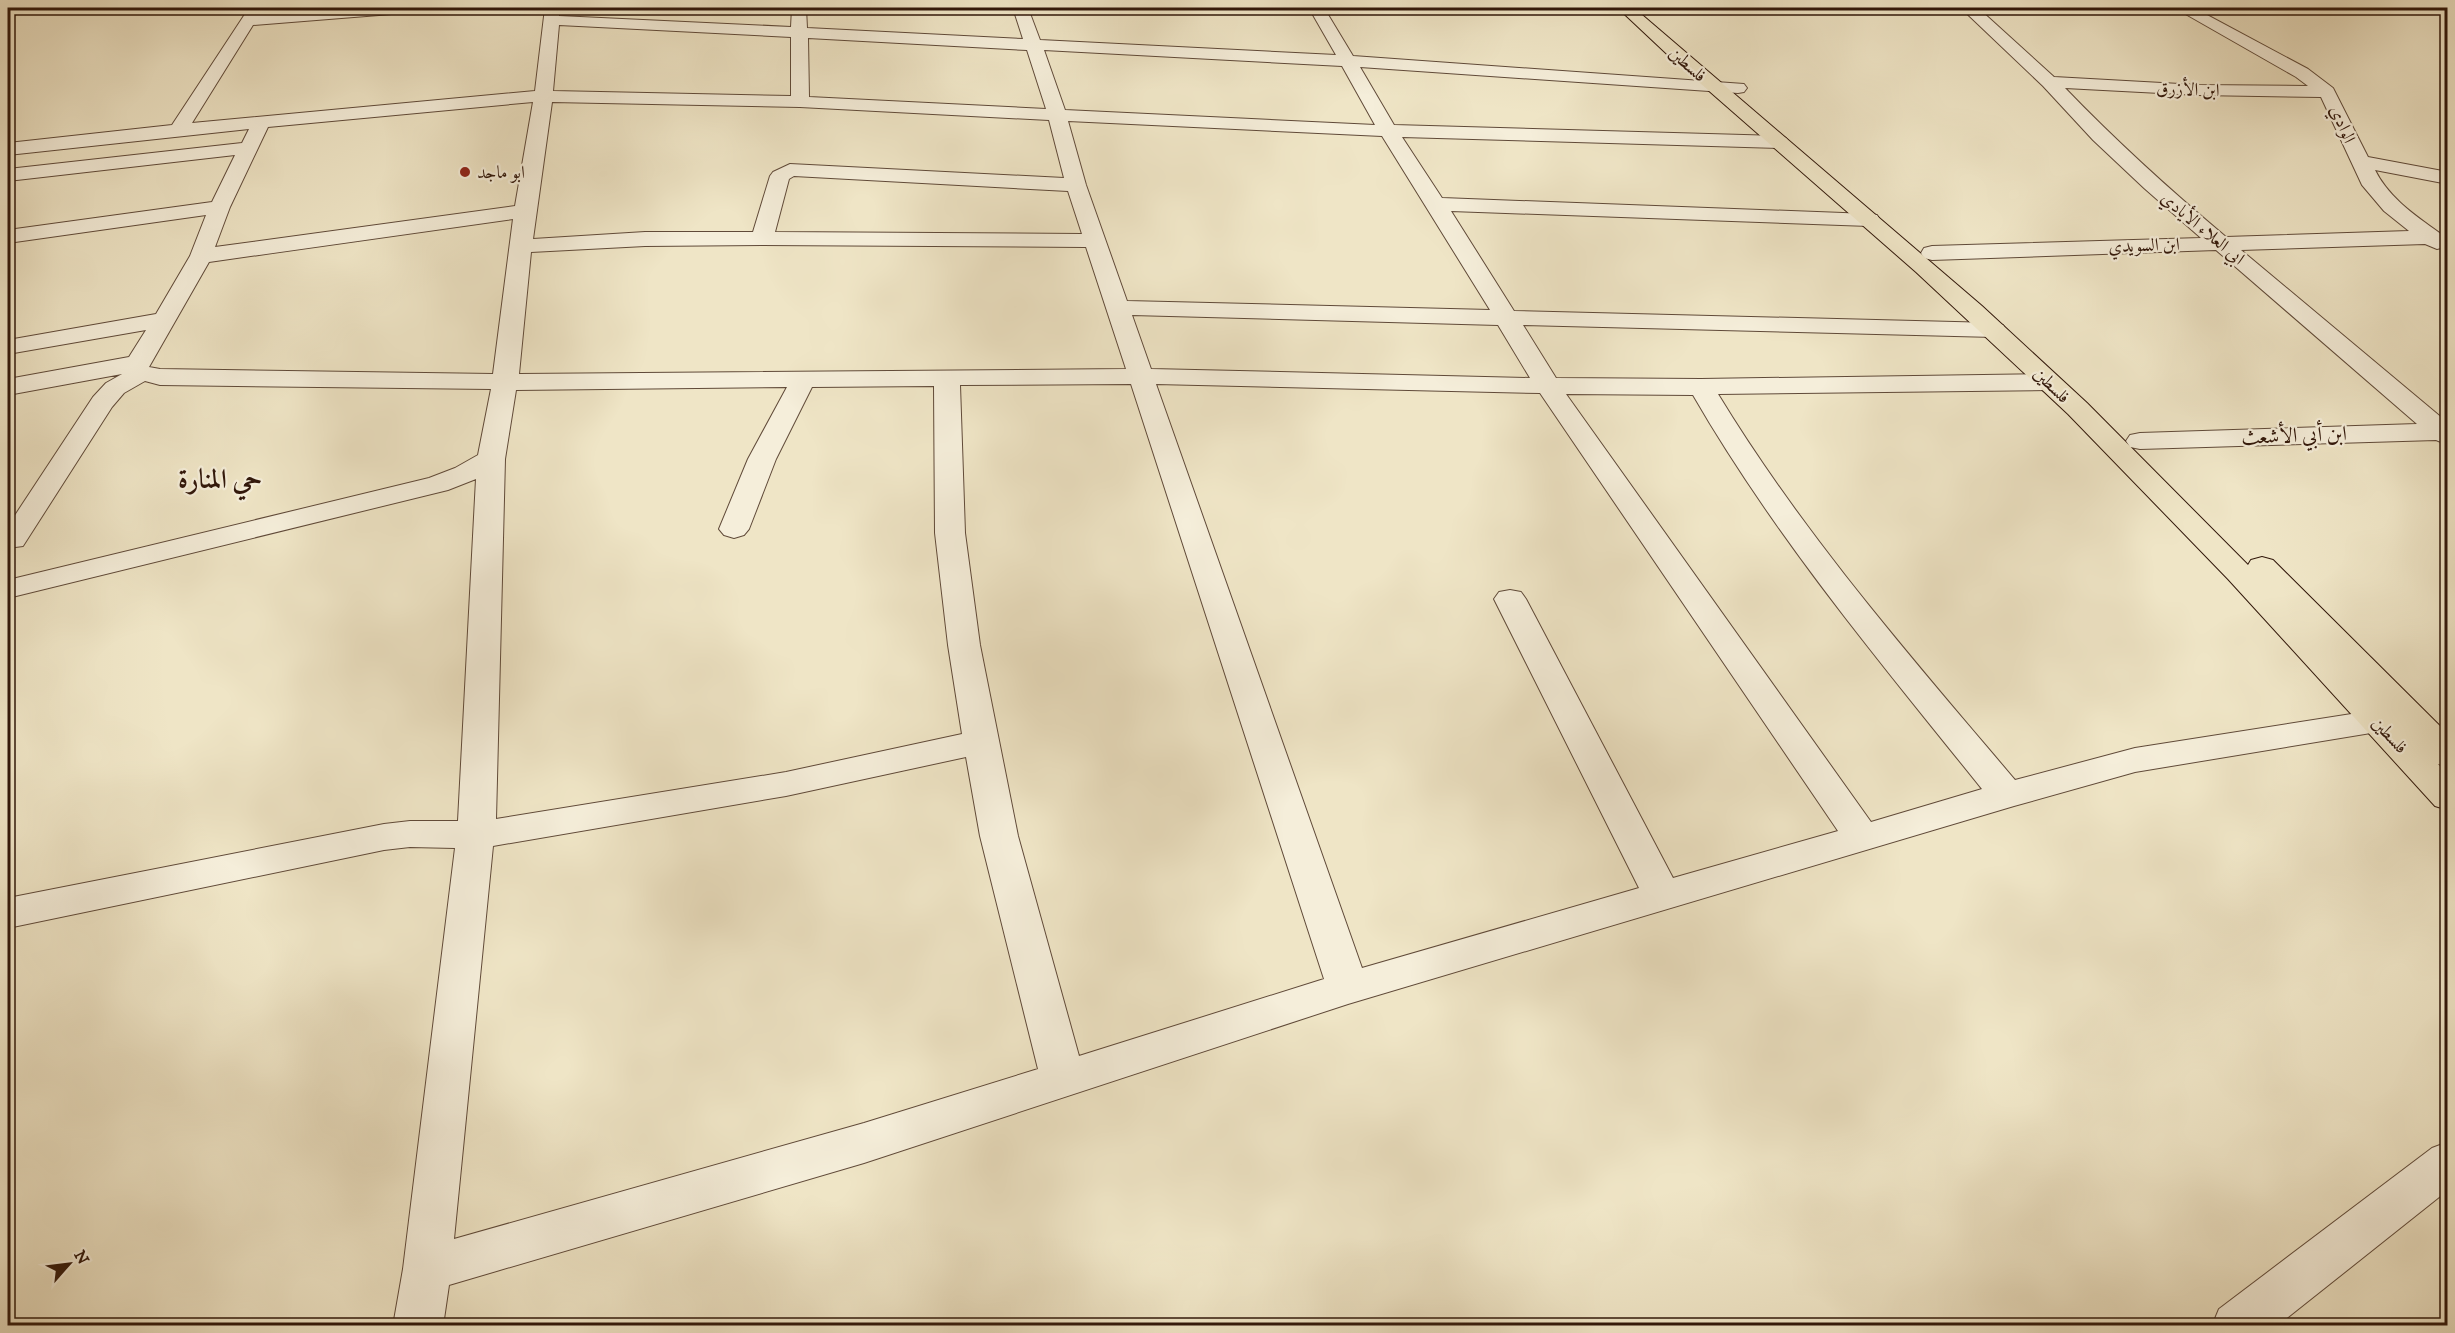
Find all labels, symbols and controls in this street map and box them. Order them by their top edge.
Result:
street label: فلسطين [1664,42,1711,87]
street label: ابن الأزرق [2156,75,2220,102]
street label: الوادي [2322,102,2360,148]
place label: ابو ماجد [477,162,525,184]
marker: ابو ماجد [458,165,472,179]
street label: ابي العلاء الأيادي [2154,185,2251,273]
street label: ابن السويدي [2108,234,2180,261]
street label: فلسطين [2028,363,2074,408]
street label: ابن أبي الأشعث [2241,418,2347,454]
district label: حي المنارة [178,463,262,501]
street label: فلسطين [2367,713,2412,759]
north arrow [39,1234,99,1294]
text: N [69,1247,93,1268]

